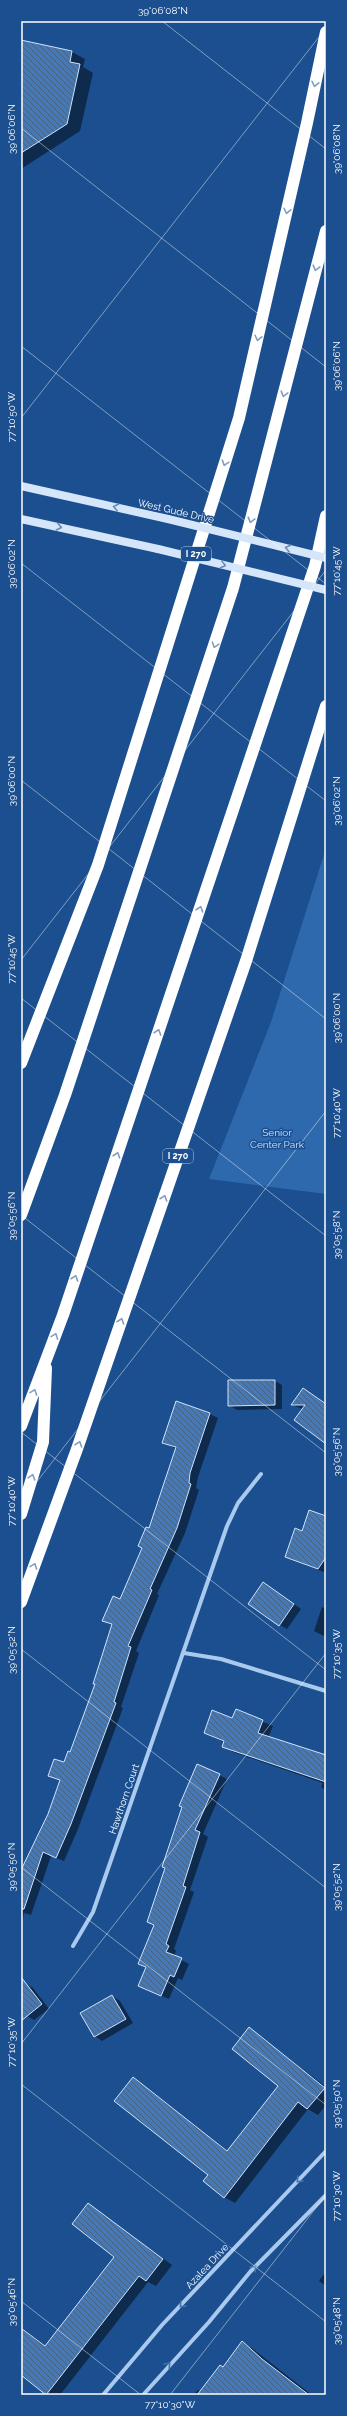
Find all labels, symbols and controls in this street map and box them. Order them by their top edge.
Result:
text: 39°06'08"N [138,5,188,16]
one-way arrow [312,81,320,87]
text: 39°06'06"N [6,104,17,154]
text: 39°06'08"N [331,124,342,174]
one-way arrow [283,207,292,214]
one-way arrow [312,265,321,272]
one-way arrow [254,334,262,341]
text: 39°06'06"N [331,341,342,391]
text: 77°10'50"W [6,391,17,442]
one-way arrow [280,391,288,398]
one-way arrow [221,460,230,467]
street label: West Gude Drive [137,497,215,525]
one-way arrow [113,504,119,512]
one-way arrow [247,516,256,523]
one-way arrow [56,523,62,531]
text: 39°06'02"N [6,539,17,589]
one-way arrow [285,545,291,553]
text: 77°10'45"W [331,546,342,596]
road number: I 270 [181,547,211,561]
one-way arrow [219,560,226,569]
one-way arrow [211,641,219,648]
text: 39°06'00"N [6,756,17,806]
text: 39°06'02"N [331,776,342,826]
one-way arrow [195,905,203,912]
text: 77°10'45"W [6,934,17,984]
text: 39°06'00"N [331,993,342,1043]
one-way arrow [153,1029,162,1036]
text: 77°10'40"W [331,1088,342,1138]
park label: Senior Center Park [250,1127,305,1150]
road number: I 270 [163,1149,193,1163]
one-way arrow [112,1152,120,1159]
text: 39°05'56"N [6,1192,17,1240]
one-way arrow [159,1194,167,1201]
text: 39°05'58"N [331,1211,342,1259]
one-way arrow [70,1275,79,1282]
one-way arrow [116,1317,125,1324]
one-way arrow [50,1333,58,1340]
one-way arrow [29,1388,38,1395]
text: 39°05'56"N [331,1428,342,1476]
one-way arrow [74,1440,83,1447]
one-way arrow [27,1473,36,1480]
text: 77°10'40"W [6,1476,17,1526]
one-way arrow [30,1562,38,1569]
text: 39°05'52"N [6,1626,17,1674]
text: 77°10'35"W [331,1629,342,1679]
street label: Hawthorn Court [107,1762,141,1835]
text: 39°05'50"N [6,1843,17,1891]
text: 39°05'52"N [331,1863,342,1911]
text: 77°10'35"W [6,2017,17,2067]
text: 39°05'50"N [331,2080,342,2128]
text: 77°10'30"W [331,2170,342,2221]
one-way arrow [297,2175,304,2182]
street label: Azalea Drive [183,2241,231,2291]
one-way arrow [249,2265,257,2273]
text: 39°05'46"N [6,2278,17,2326]
text: 39°05'48"N [331,2297,342,2345]
one-way arrow [179,2300,186,2308]
one-way arrow [163,2362,171,2370]
text: 77°10'30"W [145,2399,196,2410]

